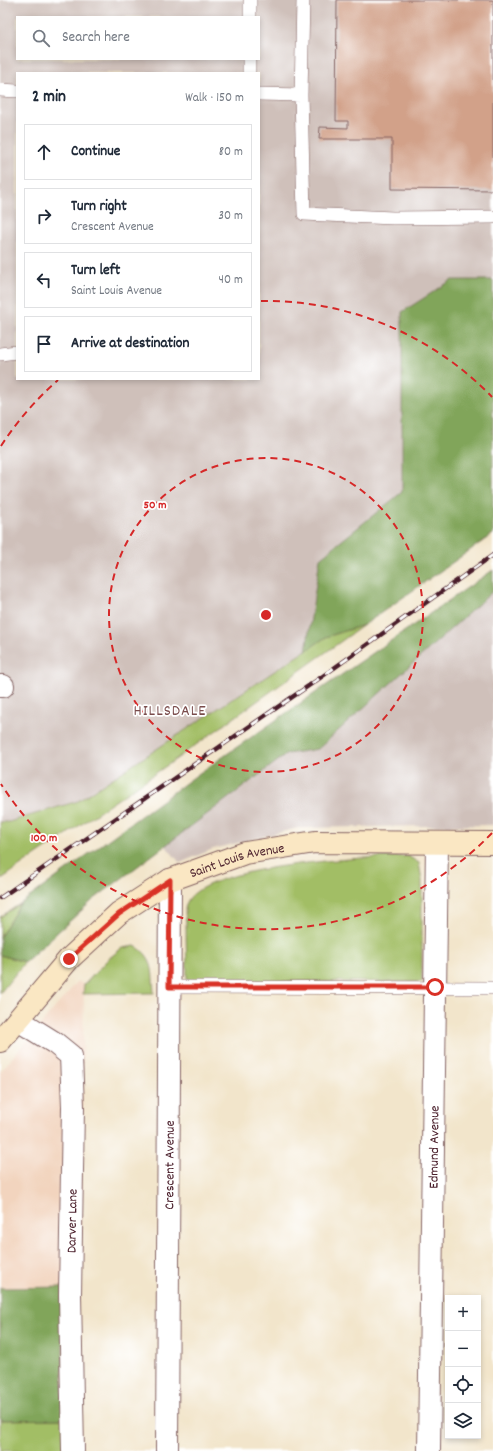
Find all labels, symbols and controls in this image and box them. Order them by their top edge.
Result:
search box [16,16,260,60]
icon: search [30,27,52,49]
text: Search here [62,27,130,49]
text: 2 min [32,86,66,110]
text: Walk · 150 m [185,89,244,108]
icon: ahead [33,141,55,163]
text: Continue [71,141,120,163]
text: 80 m [219,143,243,162]
text: Turn right [71,196,127,218]
icon: right [33,205,55,227]
text: 30 m [218,207,243,226]
text: Crescent Avenue [71,218,154,237]
text: Turn left [71,260,120,282]
icon: left [33,269,55,291]
text: 40 m [219,271,243,290]
text: Saint Louis Avenue [71,282,162,301]
icon: arrive [33,333,55,355]
text: Arrive at destination [71,333,189,355]
text: 50 m [143,497,167,514]
centre of rings [259,608,273,622]
district label: HILLSDALE [133,700,207,723]
text: 100 m [31,830,57,847]
street label: Saint Louis Avenue [187,839,286,884]
route end [60,950,78,968]
route start [426,978,444,996]
street label: Edmund Avenue [424,1105,446,1189]
street label: Crescent Avenue [160,1120,181,1210]
street label: Darver Lane [62,1189,84,1253]
map controls [445,1295,481,1439]
button: + [445,1295,481,1331]
button: − [445,1331,481,1367]
button: locate [445,1367,481,1403]
button: layers [445,1403,481,1439]

